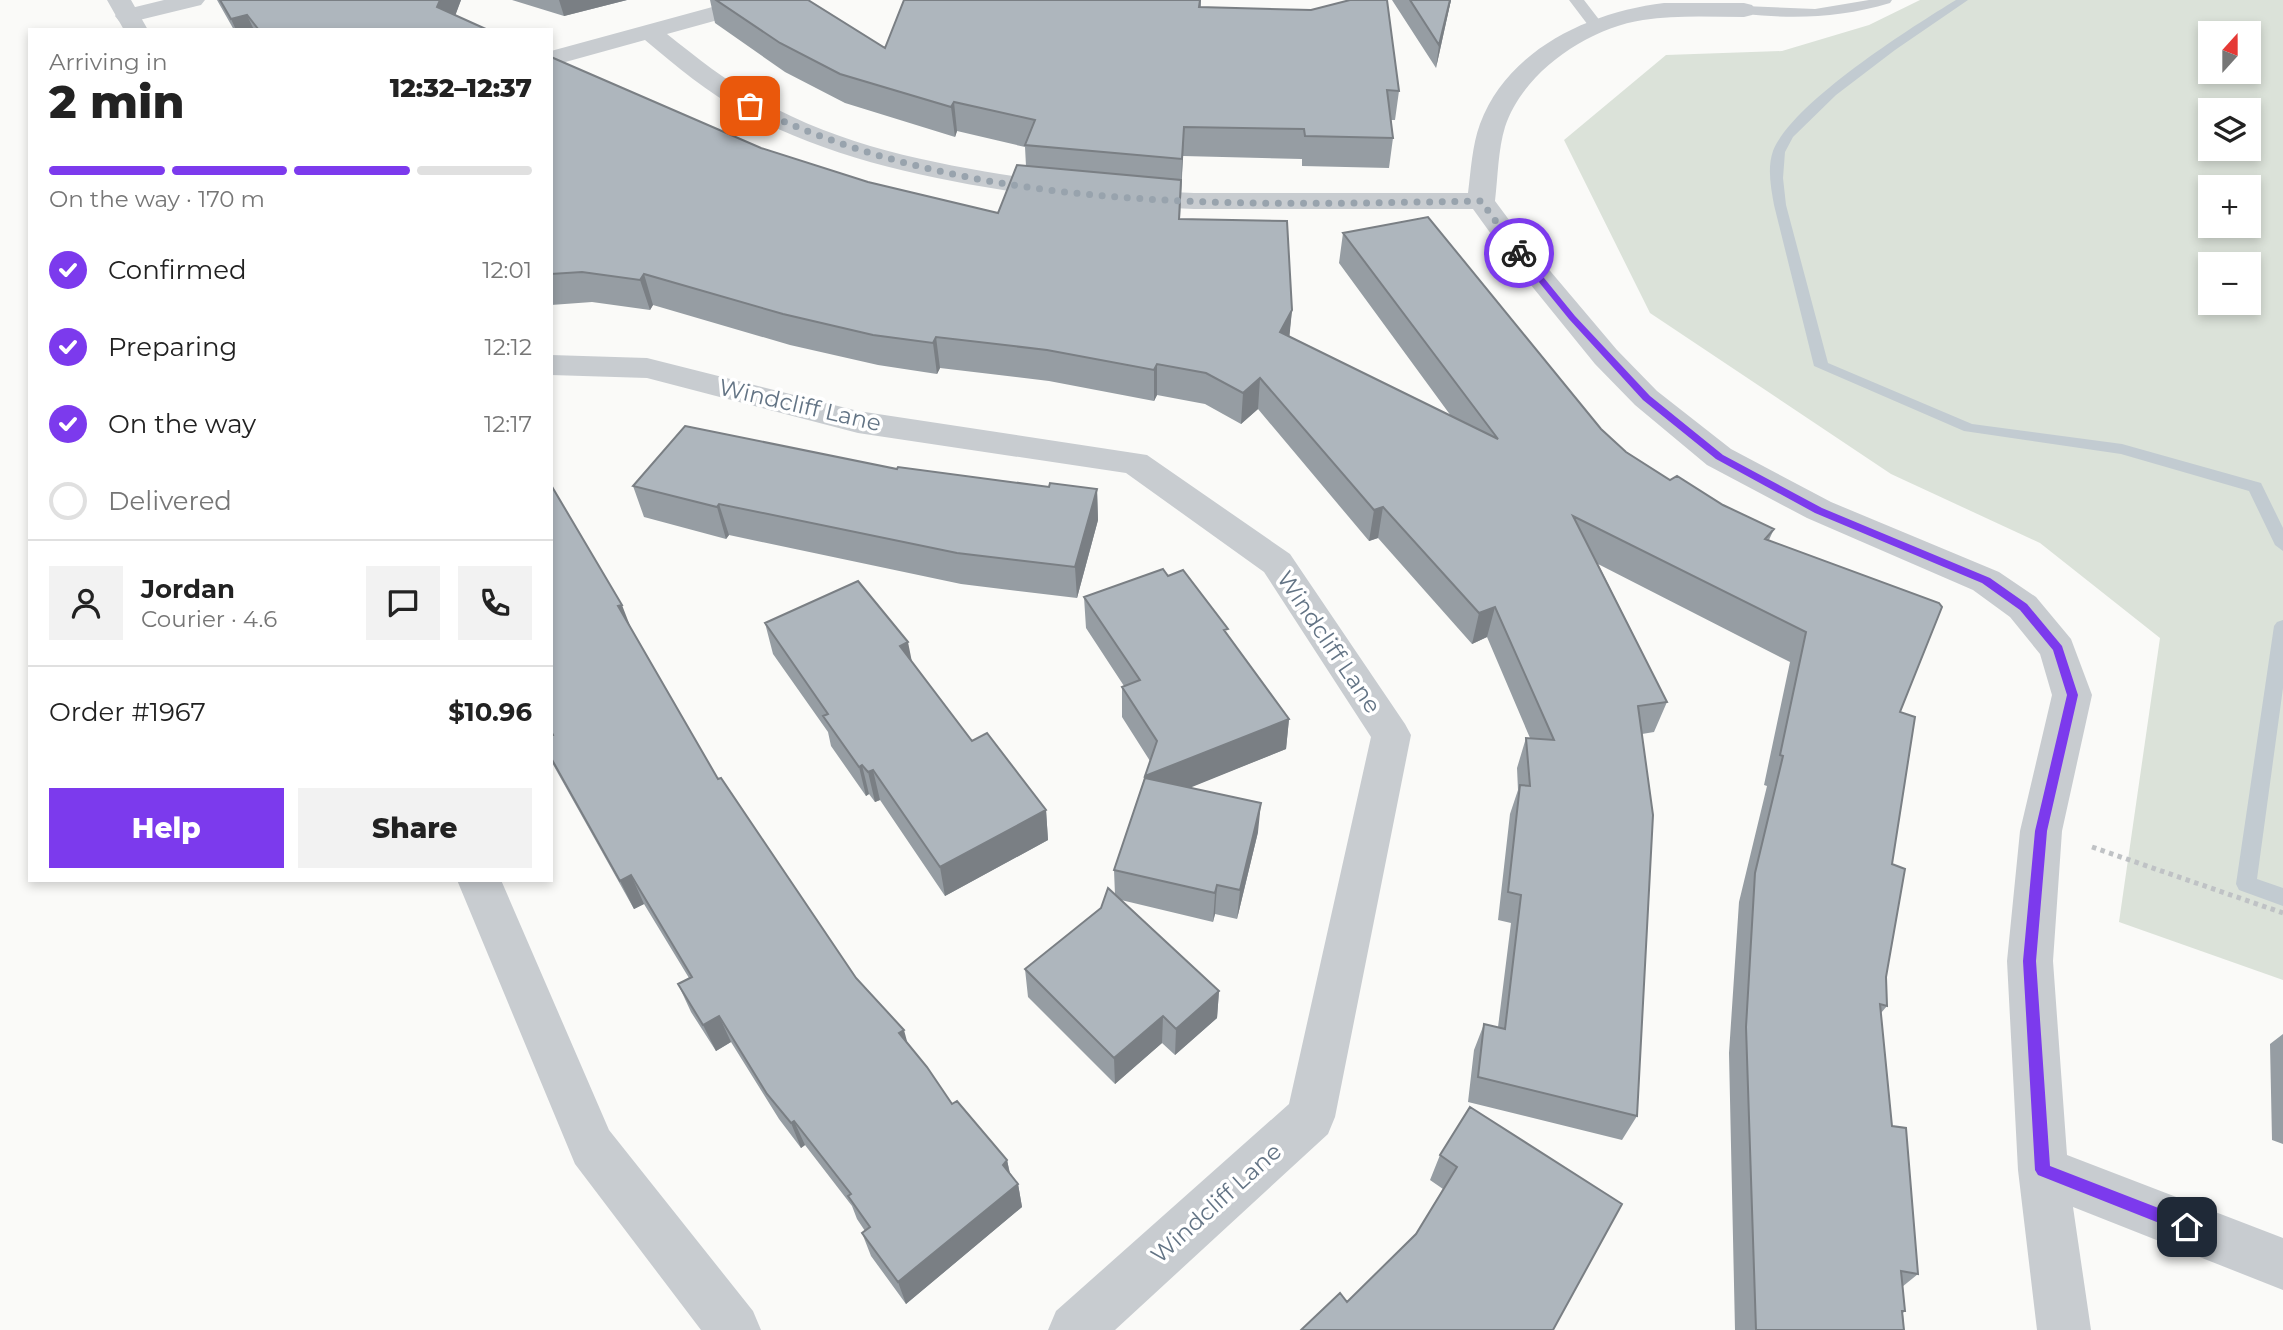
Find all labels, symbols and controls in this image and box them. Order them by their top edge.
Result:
north arrow [2198,21,2261,84]
map controls [2198,21,2261,315]
text: Arriving in [49,48,168,76]
text: 12:32–12:37 [390,72,532,104]
text: 2 min [49,73,184,130]
pin [720,76,780,136]
icon: bag [731,87,769,125]
button: layers [2198,98,2261,161]
button: + [2198,175,2261,238]
text: On the way · 170 m [49,185,265,213]
courier [1484,218,1554,288]
icon: bike [1500,234,1538,272]
icon: check [49,251,87,289]
button: − [2198,252,2261,315]
text: Confirmed [108,254,247,286]
text: 12:01 [482,256,532,284]
icon: check [49,328,87,366]
text: Preparing [108,331,237,363]
text: 12:12 [484,333,532,361]
street label: Windcliff Lane [716,373,884,437]
icon: check [49,405,87,443]
text: On the way [108,408,256,440]
text: 12:17 [484,410,532,438]
text: Delivered [108,485,232,517]
street label: Windcliff Lane [1271,565,1387,719]
button: person [49,566,123,640]
button: chat [366,566,440,640]
button: phone [458,566,532,640]
text: Jordan [141,573,235,605]
text: Courier · 4.6 [141,605,277,633]
text: Order #1967 [49,696,206,728]
text: $10.96 [448,696,532,728]
button: Help [49,788,284,868]
button: Share [298,788,532,868]
street label: Windcliff Lane [1145,1137,1287,1269]
pin [2157,1197,2217,1257]
icon: home [2168,1208,2206,1246]

